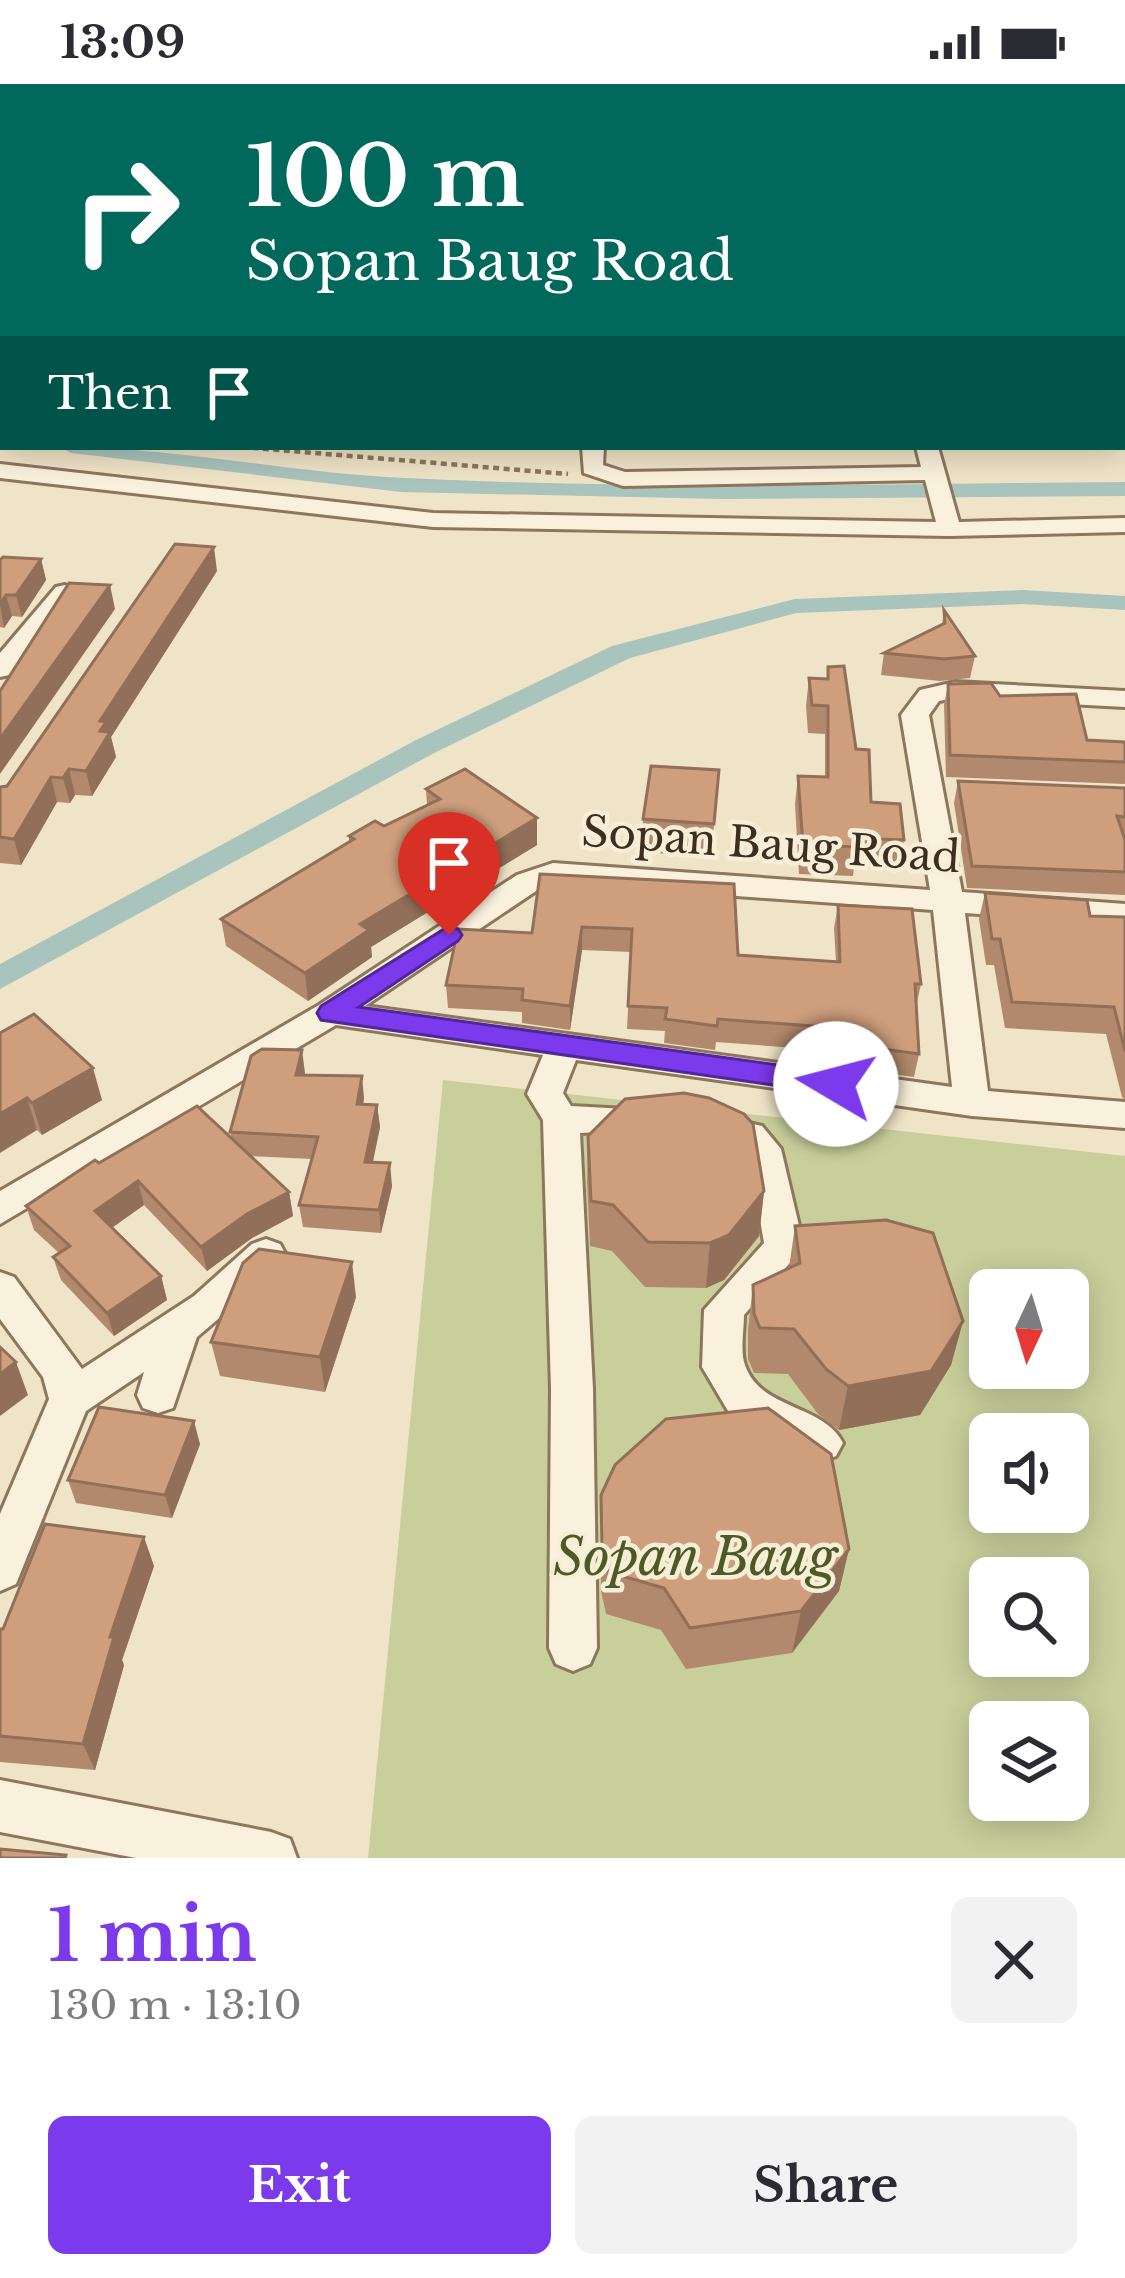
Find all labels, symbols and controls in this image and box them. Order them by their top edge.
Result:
text: 13:09 [60,14,185,70]
text: 100 m [246,125,525,229]
icon: right [48,132,204,288]
text: Sopan Baug Road [246,228,734,295]
icon: arrive [196,360,262,426]
text: Then [48,365,172,421]
street label: Sopan Baug Road [580,805,962,883]
pin [398,812,500,935]
icon: arrive [416,830,482,896]
position arrow [773,1021,899,1147]
north arrow [969,1269,1089,1389]
map controls [969,1269,1089,1821]
button: sound [969,1413,1089,1533]
park label: Sopan Baug [553,1526,840,1589]
button: search [969,1557,1089,1677]
button: layers [969,1701,1089,1821]
text: 1 min [48,1891,257,1980]
button: close [951,1897,1077,2023]
text: 130 m · 13:10 [48,1981,302,2030]
button: Exit [48,2116,551,2254]
button: Share [575,2116,1077,2254]

